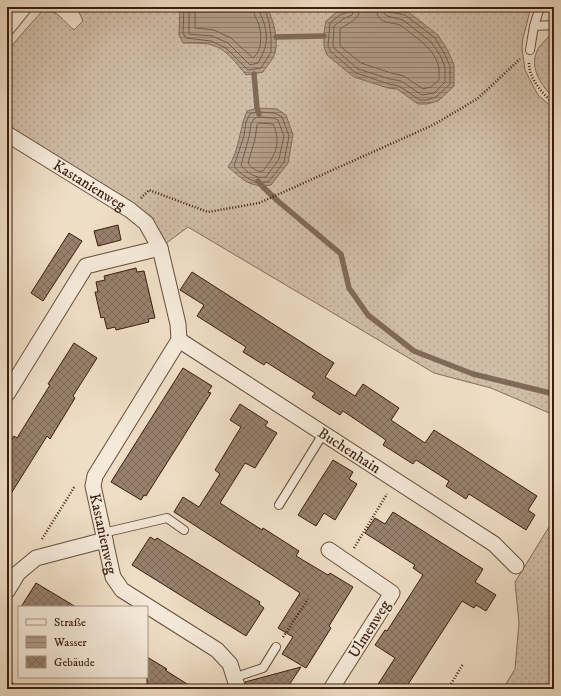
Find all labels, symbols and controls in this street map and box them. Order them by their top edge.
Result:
street label: Kastanienweg [49,156,130,215]
street label: Buchenhain [314,423,384,478]
street label: Kastanienweg [85,492,121,577]
street label: Ulmenweg [344,596,395,662]
legend [18,606,148,678]
text: Straße [54,615,86,630]
text: Wasser [53,635,87,650]
text: Gebäude [54,655,95,670]

